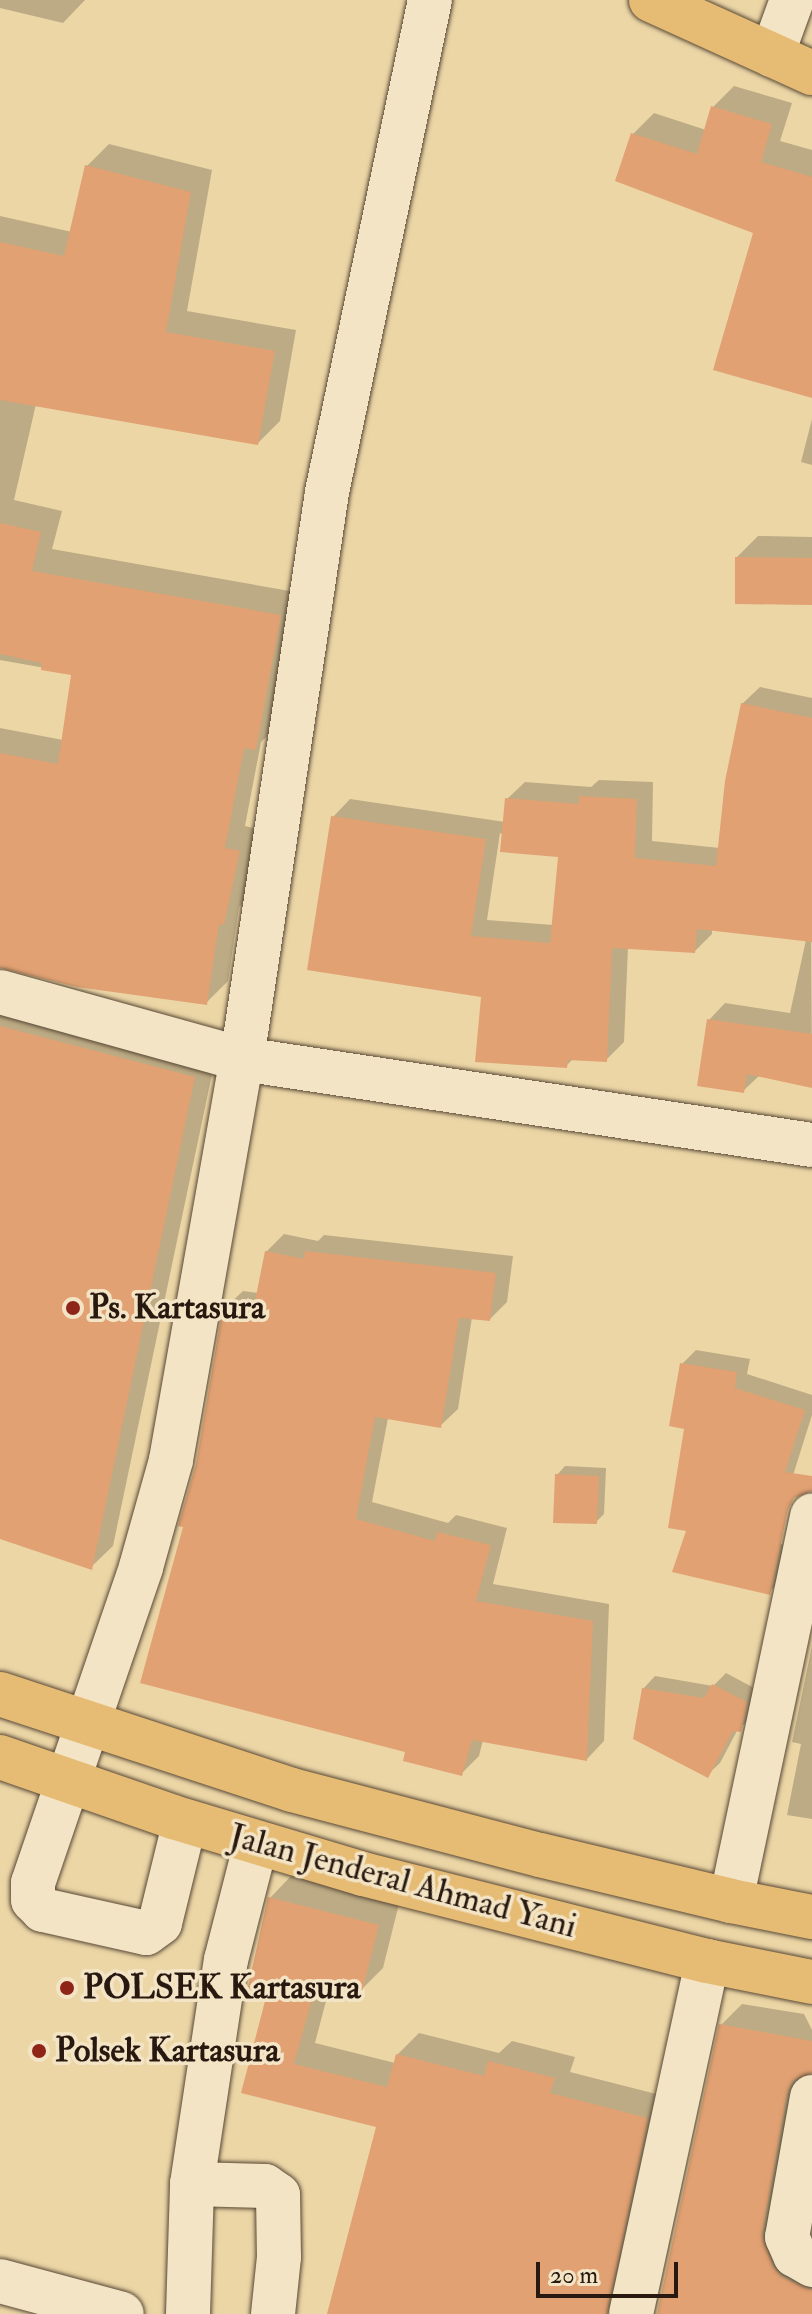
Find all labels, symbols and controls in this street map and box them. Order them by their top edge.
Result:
place label: Ps. Kartasura [89,1288,265,1328]
marker: Ps. Kartasura [64,1299,82,1317]
street label: Jalan Jenderal Ahmad Yani [225,1815,581,1947]
place label: POLSEK Kartasura [83,1968,360,2008]
marker: POLSEK Kartasura [58,1979,76,1997]
place label: Polsek Kartasura [55,2031,279,2071]
marker: Polsek Kartasura [30,2042,48,2060]
scale bar [540,2246,682,2296]
text: 20 m [550,2260,598,2291]

